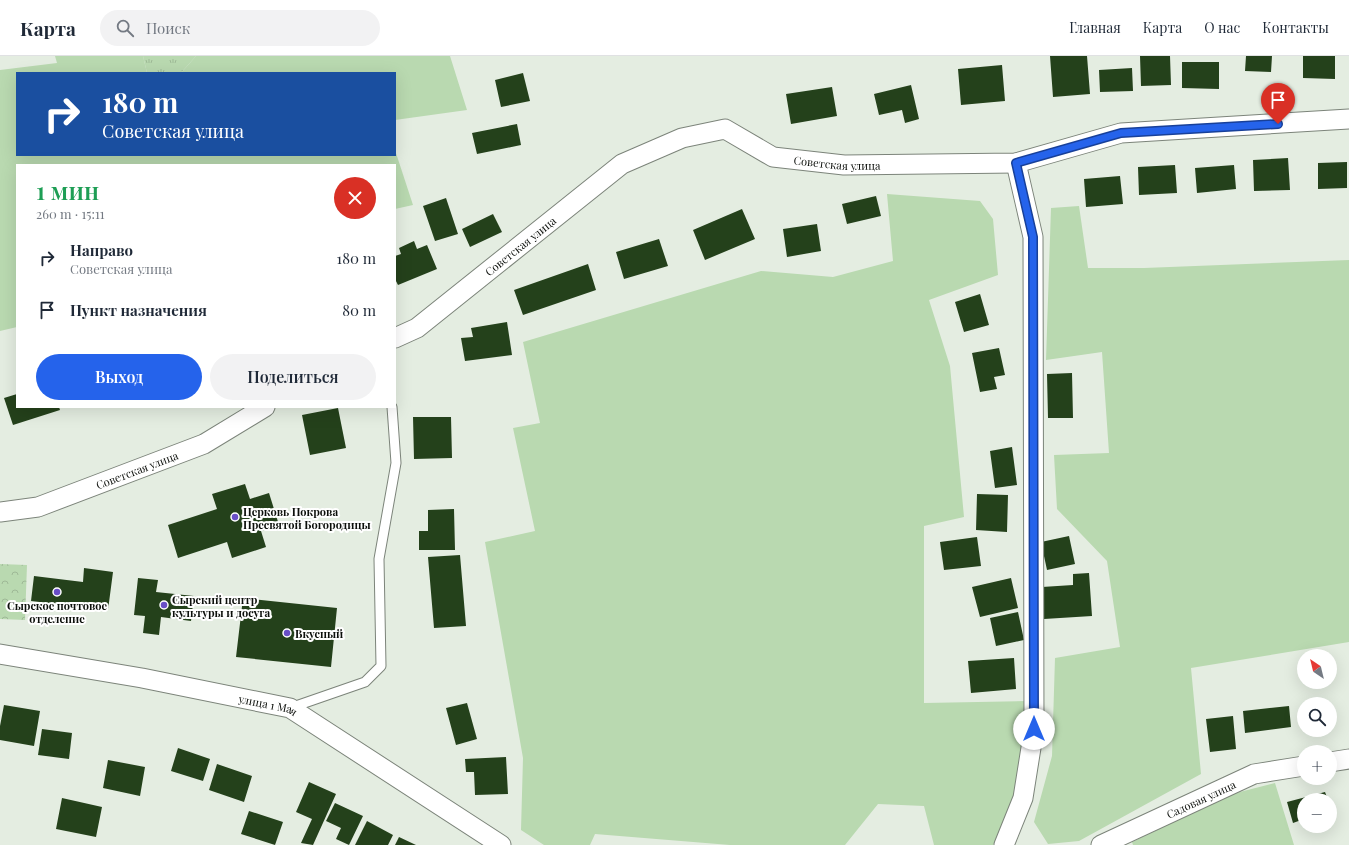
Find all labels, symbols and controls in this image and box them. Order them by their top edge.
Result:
search box [100,10,380,46]
text: Карта [20,15,76,41]
icon: search [114,17,136,39]
text: Поиск [146,18,190,38]
text: Главная [1069,18,1121,37]
text: Карта [1143,18,1182,37]
text: О нас [1204,18,1240,37]
text: Контакты [1262,18,1329,37]
text: 180 m [102,83,178,120]
pin [1261,83,1295,124]
icon: right [36,88,88,140]
icon: arrive [1267,89,1289,111]
text: Советская улица [102,119,244,143]
street label: Советская улица [793,152,881,173]
text: 1 мин [36,174,99,206]
button: close [334,177,376,219]
text: 260 m · 15:11 [36,205,105,222]
street label: Советская улица [481,212,559,279]
text: Направо [70,240,133,260]
icon: right [36,247,58,269]
text: 180 m [337,248,376,268]
text: Советская улица [70,260,173,277]
icon: arrive [36,299,58,321]
text: Пункт назначения [70,300,207,320]
text: 80 m [342,300,376,320]
button: Выход [36,354,202,400]
button: Поделиться [210,354,376,400]
street label: Советская улица [94,447,181,492]
place label: Церковь Покрова Пресвятой Богородицы [243,504,371,532]
marker: Церковь Покрова Пресвятой Богородицы [230,512,240,522]
marker: Сырское почтовое отделение [52,587,62,597]
place label: Сырский центр культуры и досуга [172,592,270,620]
place label: Сырское почтовое отделение [7,598,108,626]
marker: Сырский центр культуры и досуга [159,600,169,610]
place label: Вкусный [295,626,343,641]
marker: Вкусный [282,628,292,638]
north arrow [1297,649,1337,689]
map controls [1297,649,1337,833]
street label: улица 1 Мая [236,690,301,719]
button: search [1297,697,1337,737]
position arrow [1013,708,1055,750]
button: + [1297,745,1337,785]
street label: Садовая улица [1164,776,1238,821]
button: − [1297,793,1337,833]

